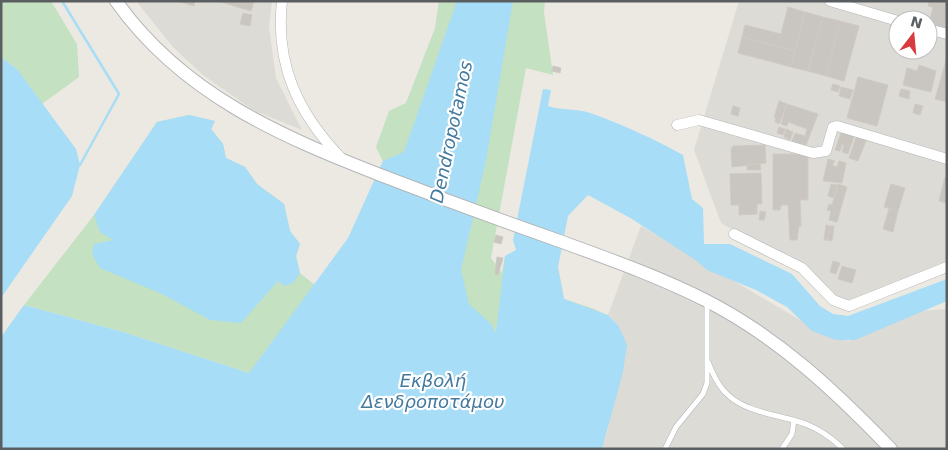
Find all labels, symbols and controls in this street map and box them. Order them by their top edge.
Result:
north arrow [888,10,938,60]
text: N [909,13,924,32]
water label: Dendropotamos [426,59,476,205]
water label: Εκβολή Δενδροποτάμου [360,370,504,412]

